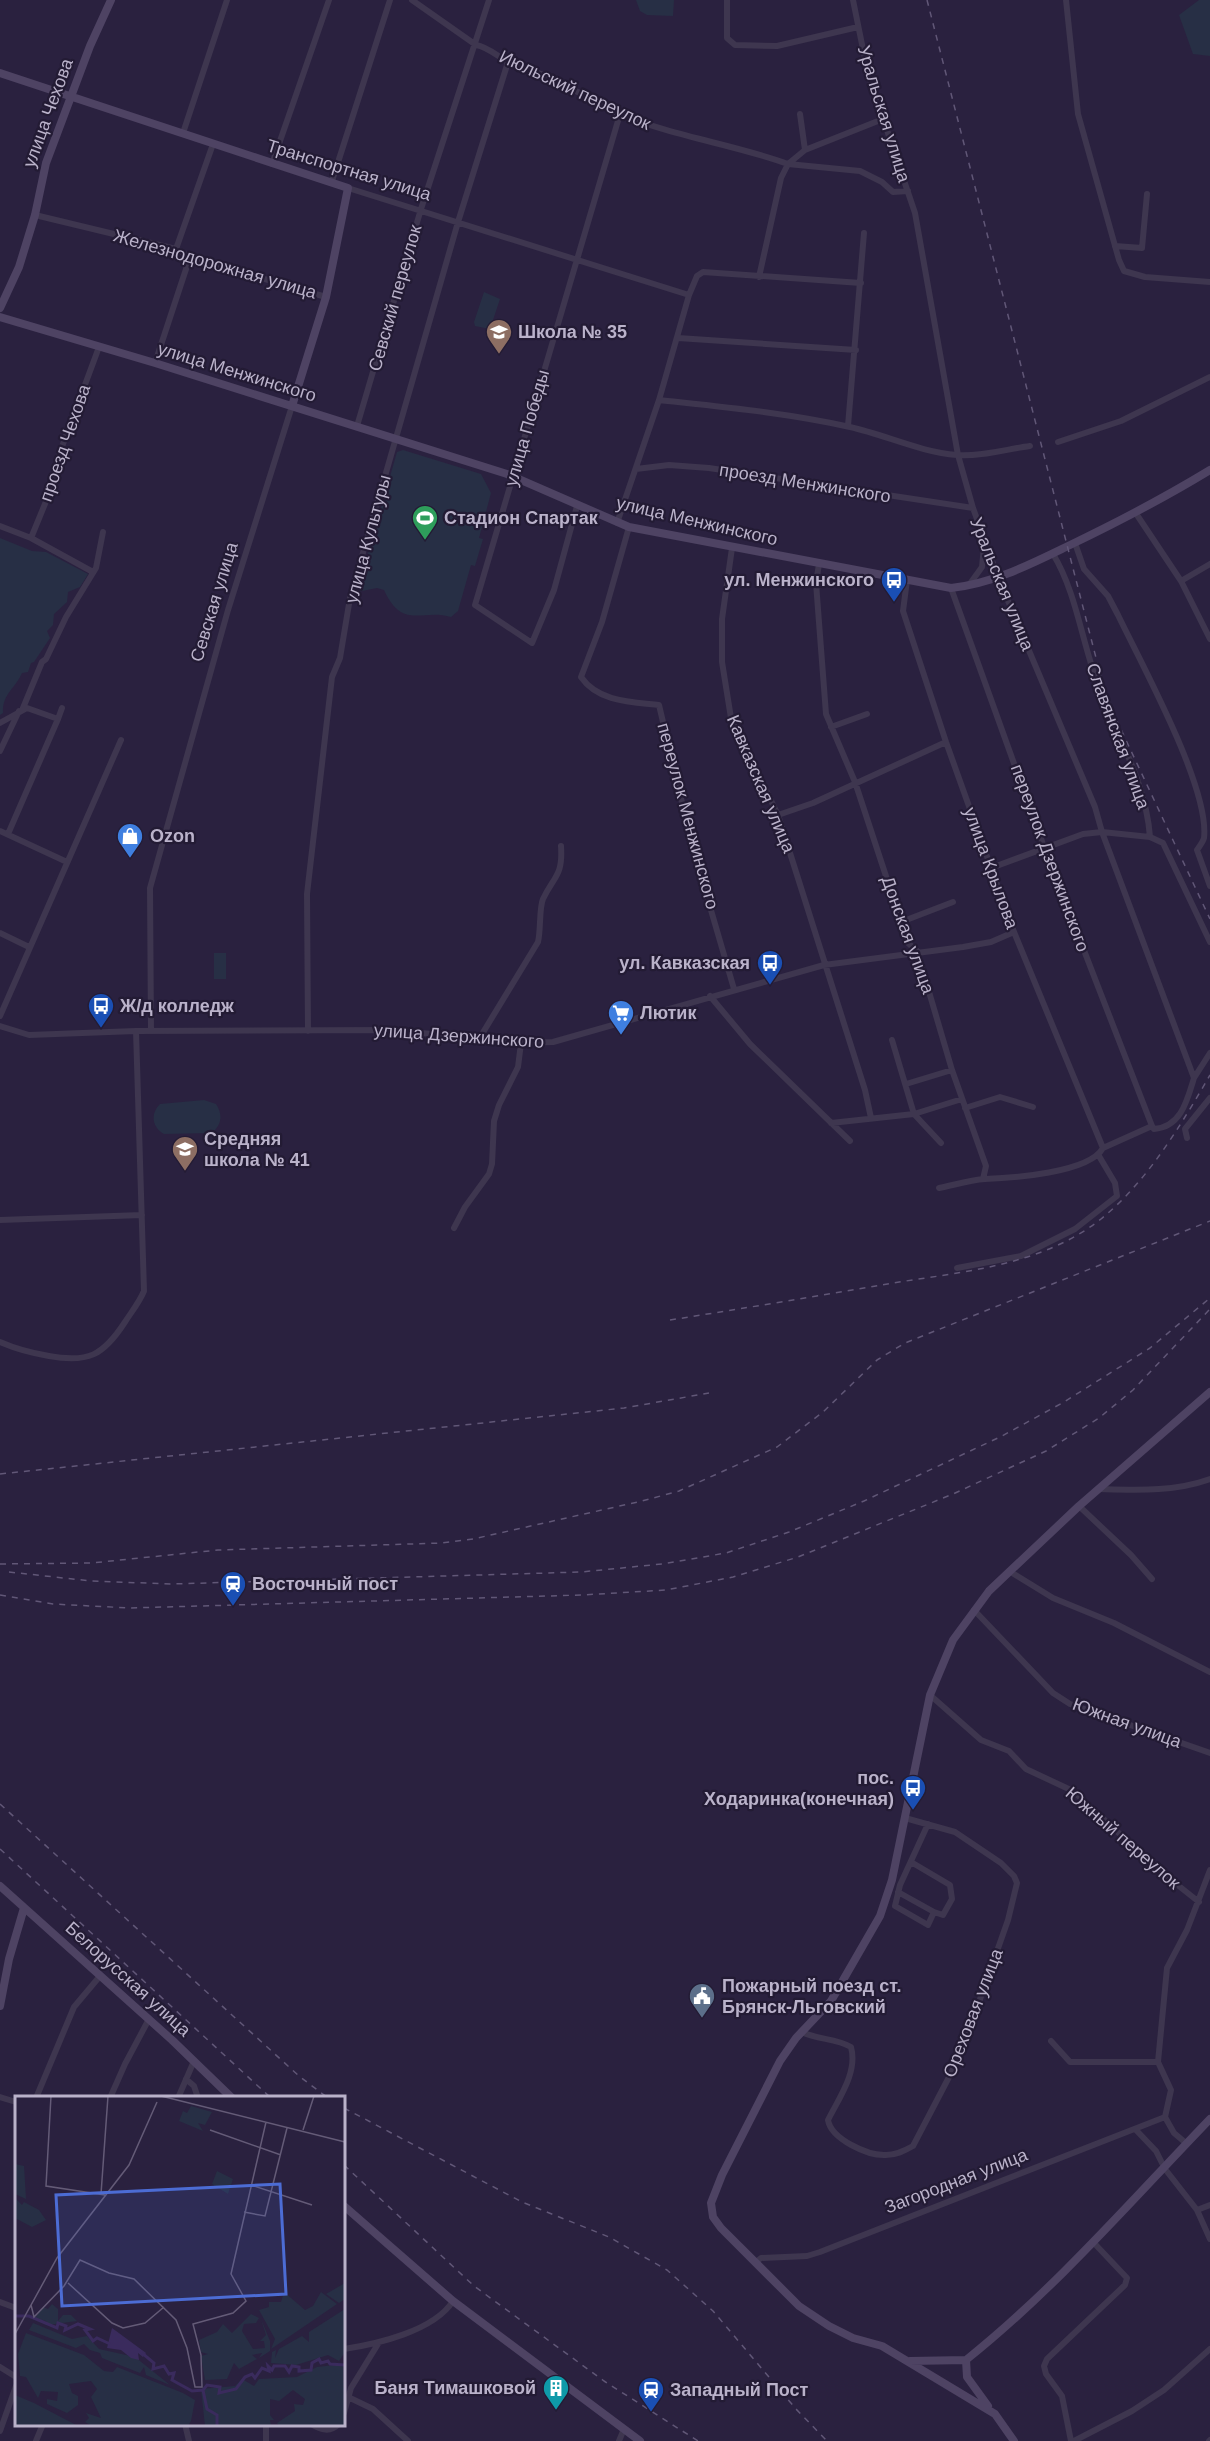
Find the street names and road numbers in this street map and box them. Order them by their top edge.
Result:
street label: Уральская улица [854,43,915,186]
street label: Июльский переулок [496,46,654,134]
street label: улица Чехова [19,55,77,170]
street label: Транспортная улица [264,135,435,205]
street label: Севский переулок [365,222,425,373]
street label: Железнодорожная улица [111,225,320,303]
street label: улица Менжинского [155,338,319,406]
street label: улица Победы [501,367,553,489]
street label: проезд Чехова [36,381,95,504]
street label: проезд Менжинского [718,460,892,506]
street label: улица Культуры [341,473,395,605]
street label: улица Менжинского [614,493,780,549]
street label: Уральская улица [966,514,1038,655]
street label: Севская улица [186,539,242,664]
street label: Славянская улица [1082,660,1154,813]
street label: Кавказская улица [723,712,799,857]
street label: переулок Менжинского [653,721,723,911]
street label: переулок Дзержинского [1007,762,1093,954]
street label: улица Крылова [960,804,1023,932]
street label: Донская улица [877,873,939,998]
street label: улица Дзержинского [373,1020,545,1052]
street label: Южная улица [1070,1694,1185,1752]
street label: Южный переулок [1062,1783,1184,1893]
street label: Белорусская улица [61,1918,195,2041]
street label: Ореховая улица [939,1945,1007,2080]
street label: Загородная улица [882,2144,1031,2217]

